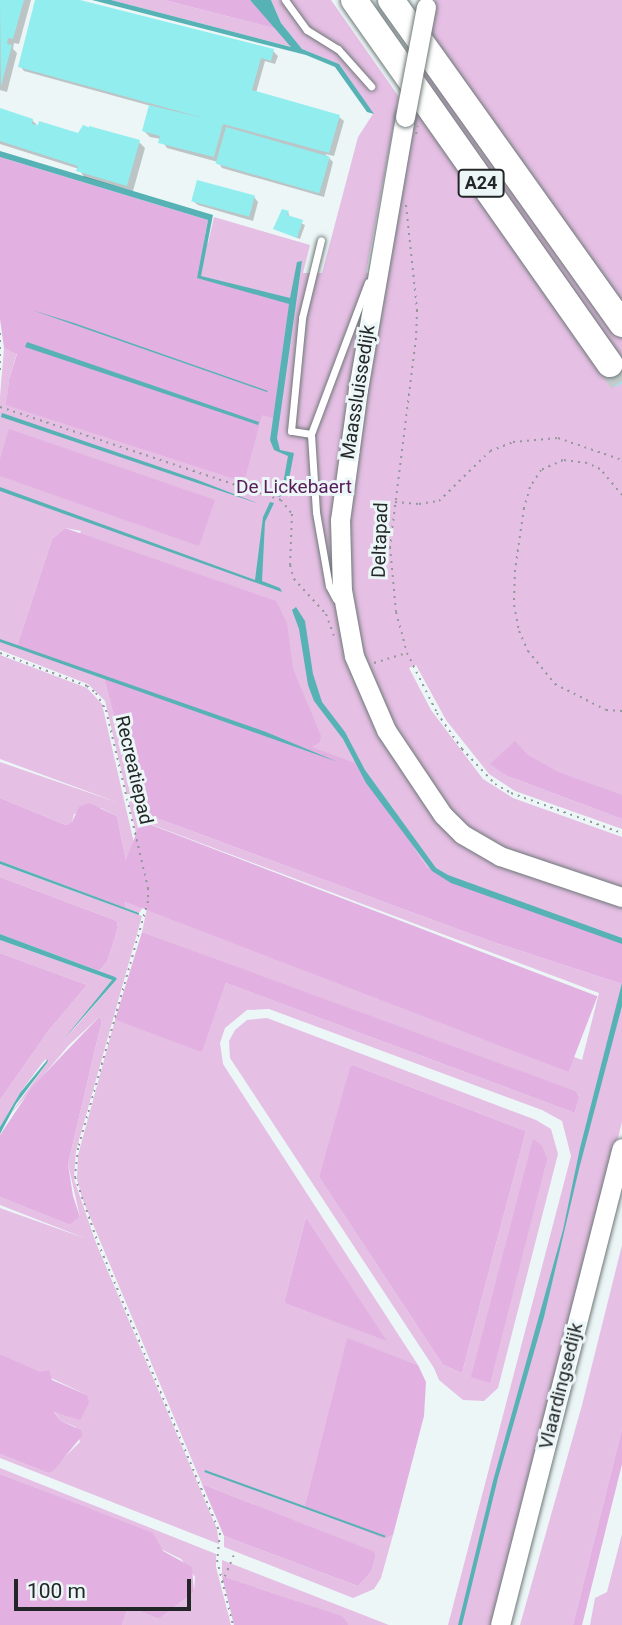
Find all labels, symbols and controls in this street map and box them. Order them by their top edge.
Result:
road number: A24 [456,168,505,198]
street label: Maassluissedijk [336,323,380,461]
park label: De Lickebaert [236,476,352,498]
street label: Deltapad [367,502,393,578]
street label: Recreatiepad [110,713,158,827]
street label: Vlaardingsedijk [534,1320,588,1452]
scale bar [18,1566,194,1610]
text: 100 m [27,1579,86,1603]

